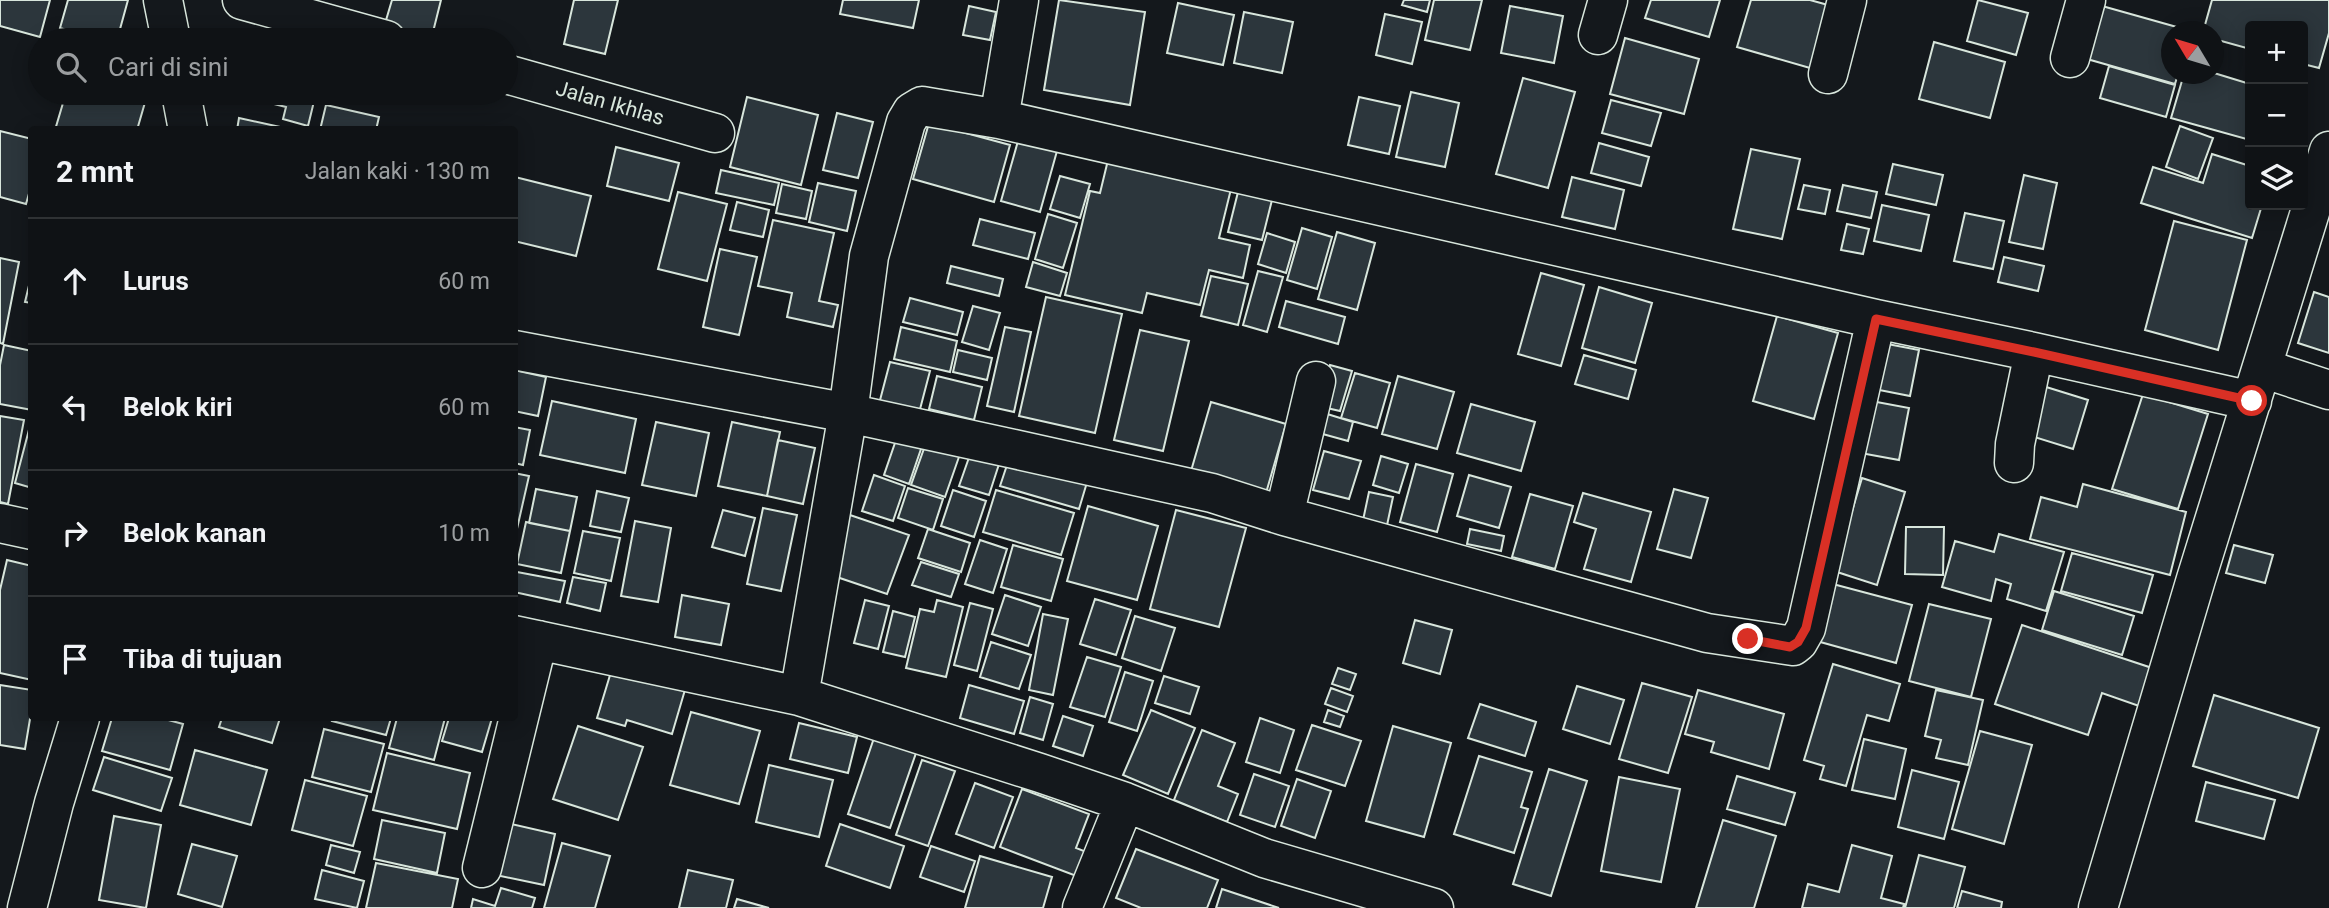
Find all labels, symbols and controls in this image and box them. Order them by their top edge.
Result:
north arrow [2161,21,2224,84]
map controls [2245,21,2308,210]
button: + [2245,21,2308,84]
search box [28,28,518,105]
icon: search [52,48,90,86]
text: Cari di sini [108,52,229,82]
street label: Jalan Ikhlas [553,76,667,130]
button: − [2245,84,2308,147]
button: layers [2245,147,2308,210]
text: 2 mnt [56,154,134,189]
text: Jalan kaki · 130 m [305,158,490,185]
icon: ahead [56,262,94,300]
text: Lurus [123,266,189,296]
text: 60 m [438,268,490,295]
route start [2236,385,2267,416]
icon: left [56,388,94,426]
text: Belok kiri [123,392,233,422]
text: 60 m [438,394,490,421]
icon: right [56,514,94,552]
text: Belok kanan [123,518,266,548]
text: 10 m [438,520,490,547]
route end [1732,623,1763,654]
icon: arrive [56,640,94,678]
text: Tiba di tujuan [123,644,282,674]

